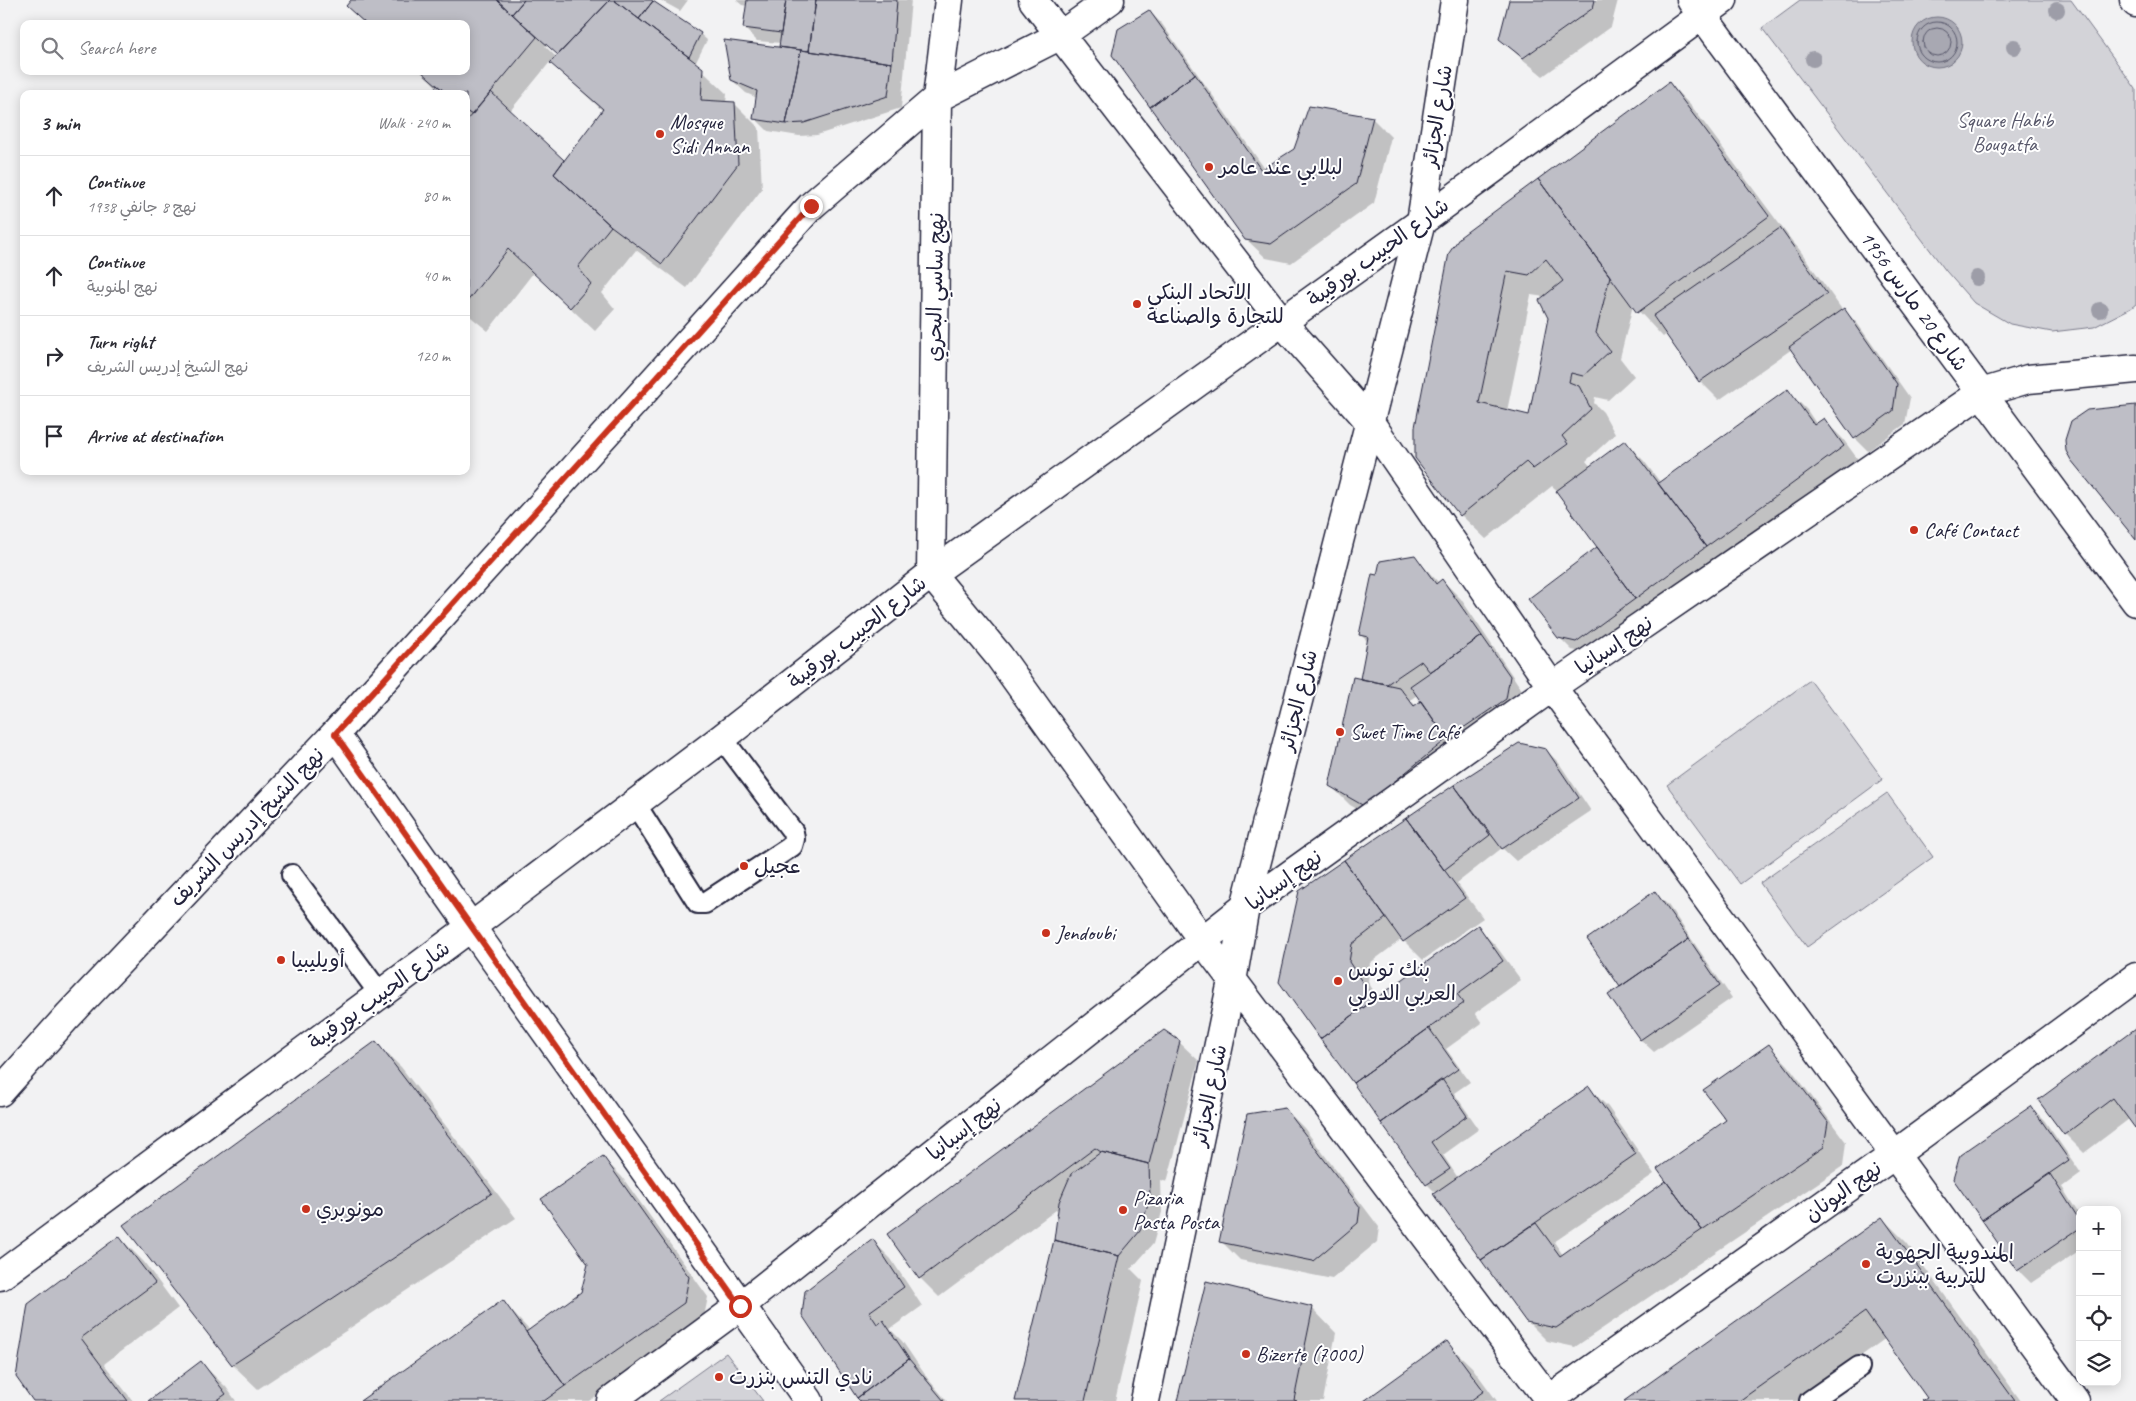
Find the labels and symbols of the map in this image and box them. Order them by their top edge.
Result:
street label: شارع الجزائر [1416,63,1460,171]
park label: Square Habib Bougatfa [1957,107,2055,157]
place label: Mosque Sidi Annan [670,109,750,159]
marker: Mosque Sidi Annan [654,128,666,140]
place label: لبلابي عند عامر [1217,154,1343,186]
marker: لبلابي عند عامر [1203,161,1215,173]
street label: شارع الحبيب بورقيبة [1302,192,1455,314]
route end [800,195,823,218]
street label: نهج ساسي البحري [921,212,955,362]
street label: شارع 20 مارس 1956 [1853,226,1974,377]
place label: الاتحاد البنكي للتجارة والصناعة [1147,279,1284,329]
marker: الاتحاد البنكي للتجارة والصناعة [1131,298,1143,310]
place label: Café Contact [1924,517,2020,543]
marker: Café Contact [1908,524,1920,536]
street label: شارع الحبيب بورقيبة [782,570,933,696]
street label: نهج إسبانيا [1570,610,1658,681]
street label: شارع الجزائر [1272,647,1325,756]
place label: Swet Time Café [1350,719,1462,745]
marker: Swet Time Café [1334,726,1346,738]
street label: نهج الشيخ إدريس الشريف [164,742,331,913]
street label: نهج إسبانيا [1241,844,1328,917]
place label: عجيل [754,853,801,879]
marker: عجيل [738,860,750,872]
place label: Jendoubi [1055,920,1118,946]
marker: Jendoubi [1040,927,1052,939]
street label: شارع الحبيب بورقيبة [303,935,456,1057]
place label: أويليبيا [291,947,345,973]
marker: أويليبيا [275,954,287,966]
place label: بنك تونس العربي الدولي [1348,956,1456,1012]
marker: بنك تونس العربي الدولي [1332,975,1344,987]
street label: شارع الجزائر [1185,1042,1234,1151]
street label: نهج إسبانيا [921,1092,1007,1167]
street label: نهج اليونان [1799,1155,1887,1228]
place label: Pizaria Pasta Posta [1133,1185,1221,1235]
place label: مونوبري [316,1196,384,1224]
marker: مونوبري [300,1203,312,1215]
marker: Pizaria Pasta Posta [1117,1204,1129,1216]
place label: المندوبية الجهوية للتربية ببنزرت [1876,1239,2014,1289]
marker: المندوبية الجهوية للتربية ببنزرت [1860,1258,1872,1270]
route start [729,1295,752,1318]
place label: Bizerte (7000) [1256,1341,1364,1367]
marker: Bizerte (7000) [1240,1348,1252,1360]
place label: نادي التنس بنزرت [729,1364,873,1392]
marker: نادي التنس بنزرت [713,1371,725,1383]

